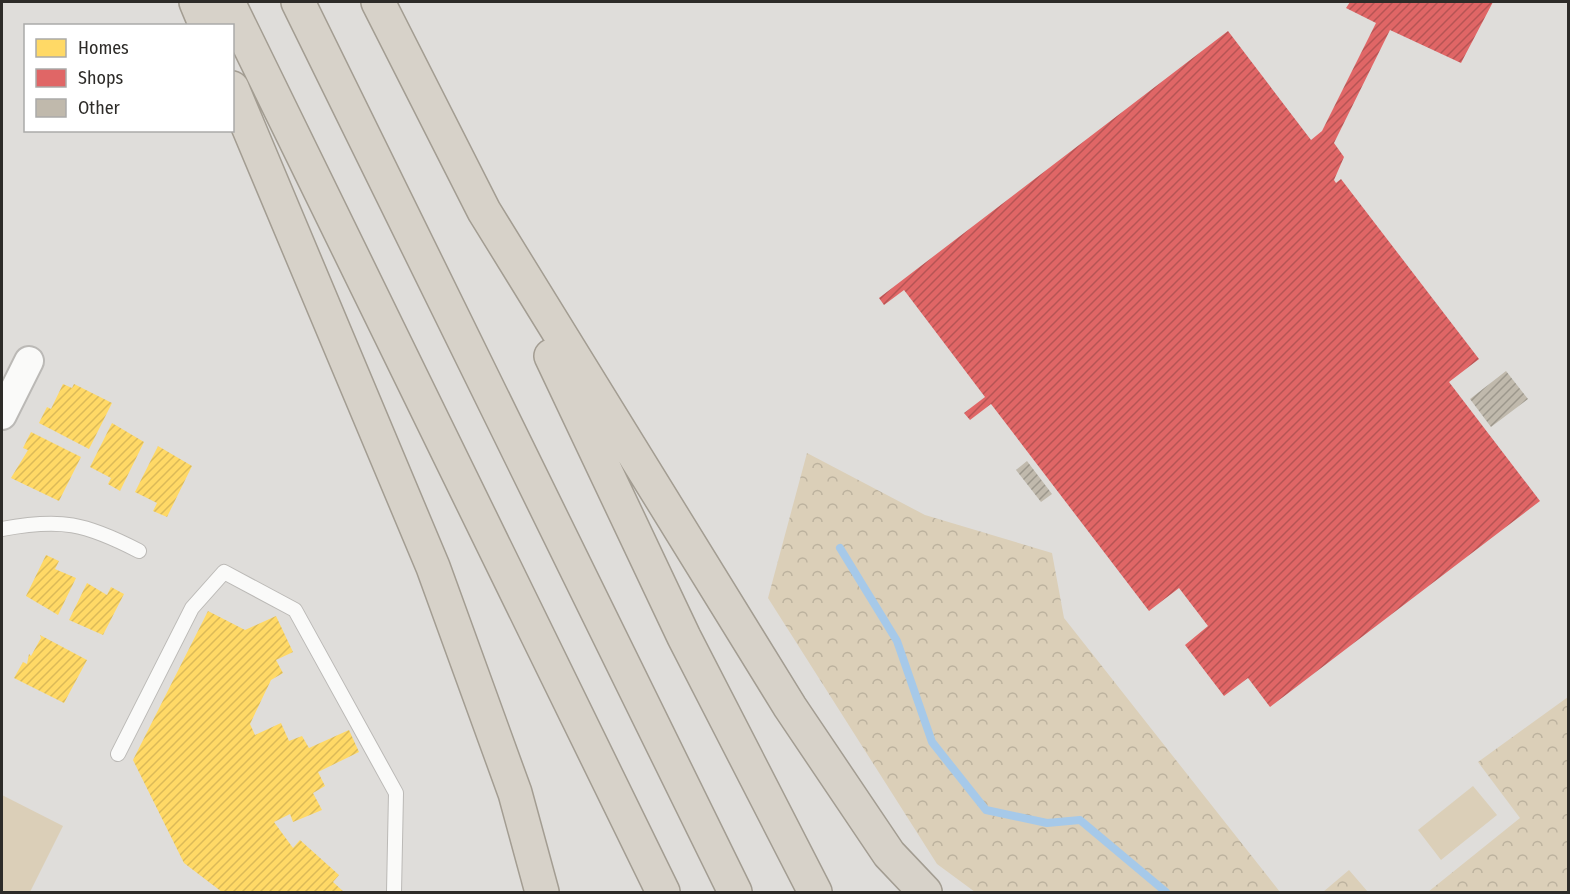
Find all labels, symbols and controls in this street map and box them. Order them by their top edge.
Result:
legend [24,24,234,132]
text: Homes [78,37,129,59]
text: Shops [78,67,123,89]
text: Other [78,97,121,119]

